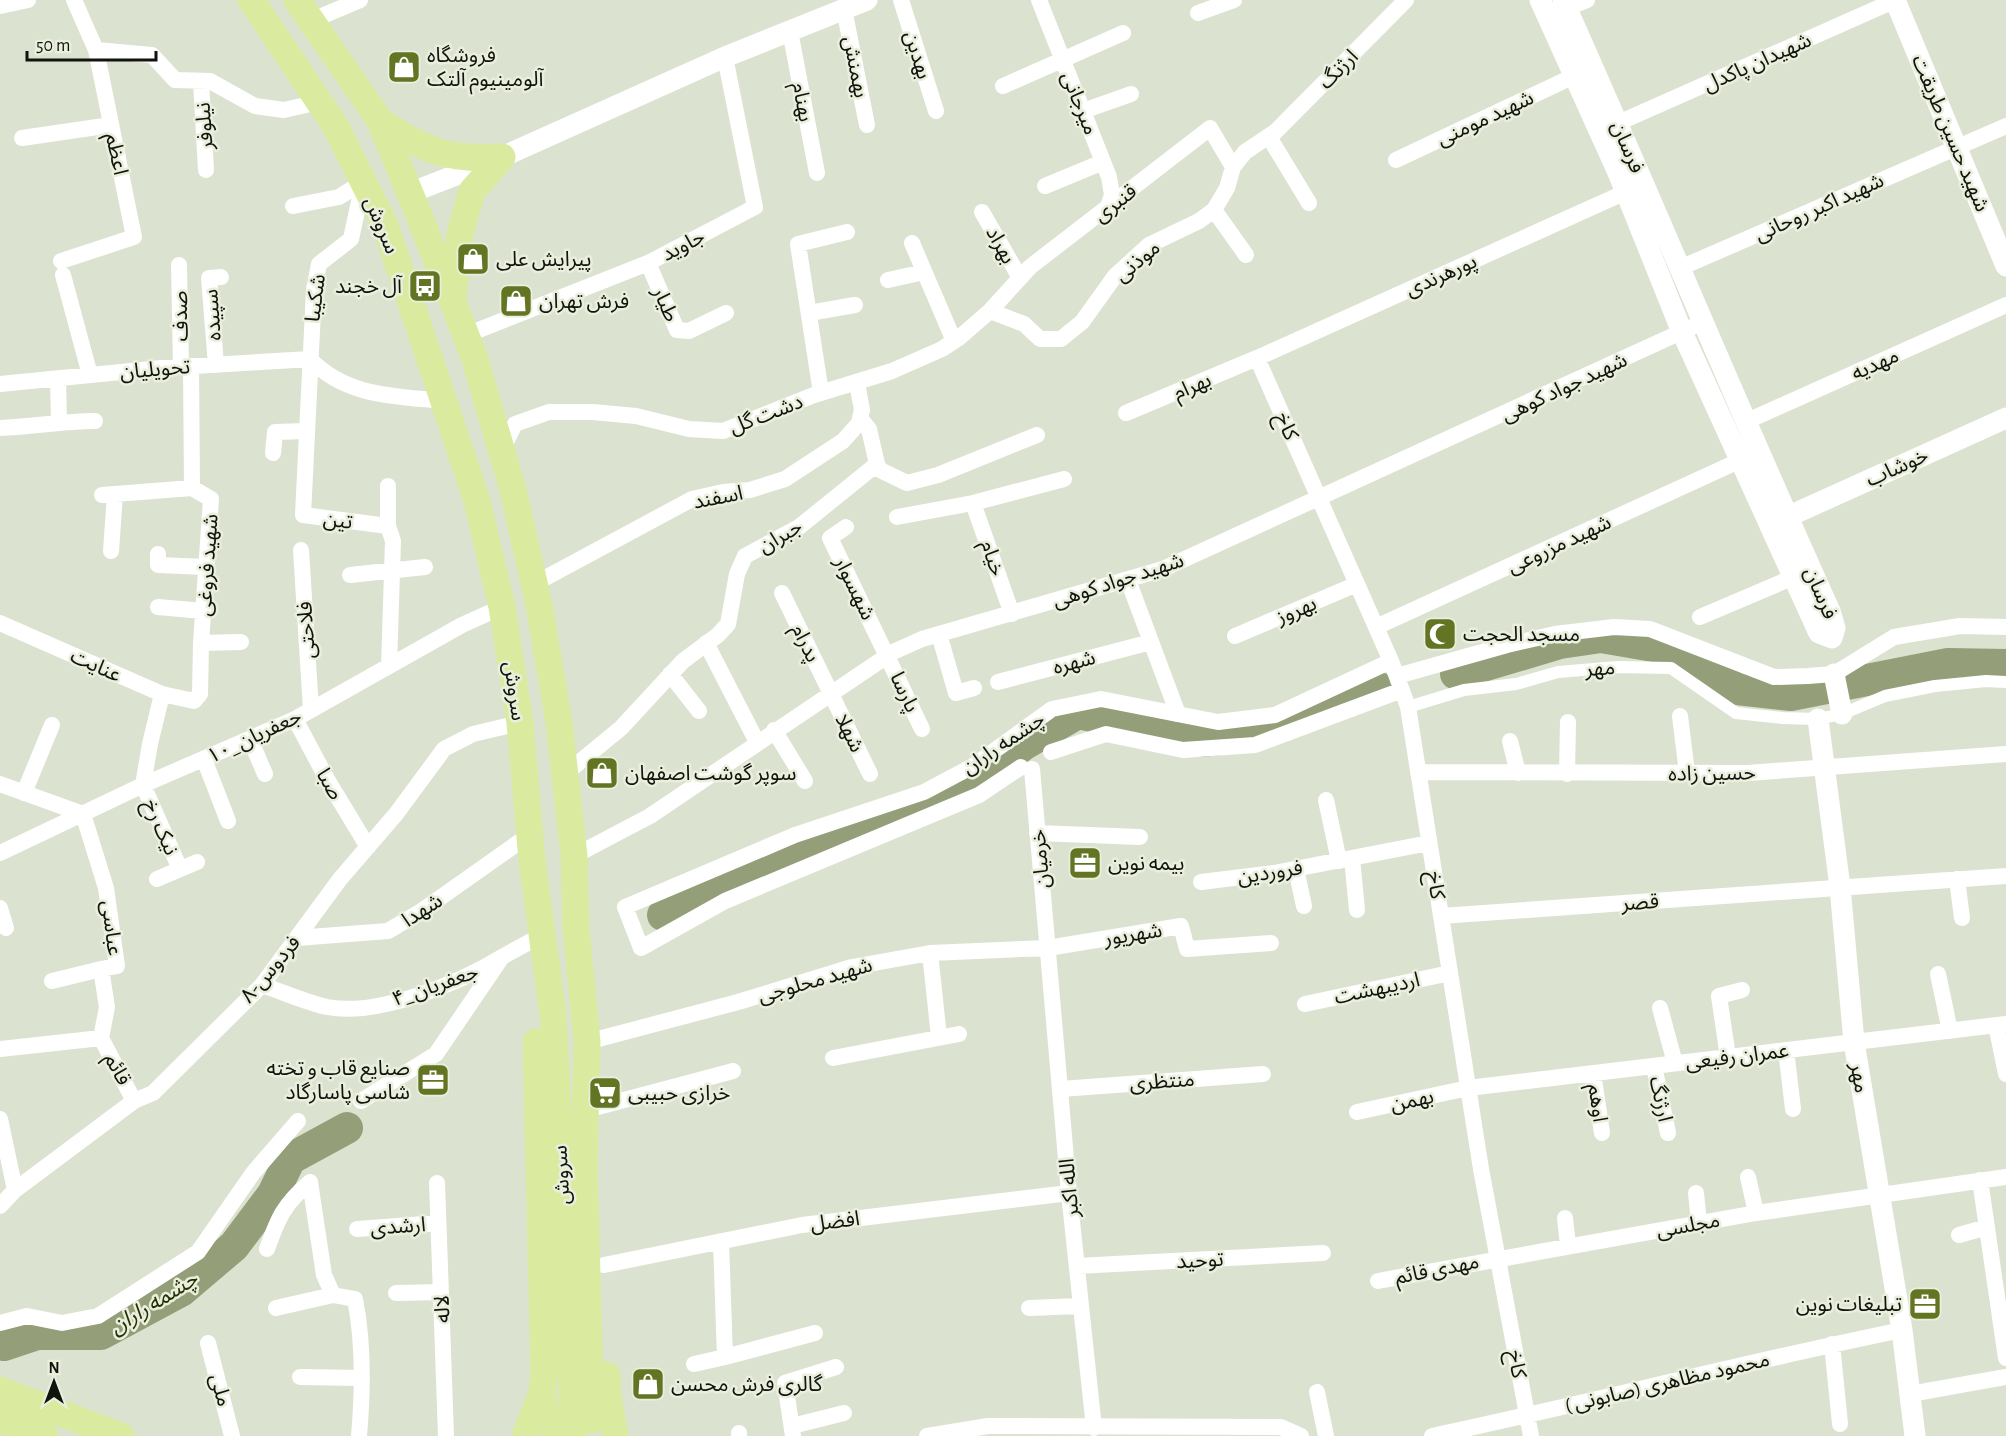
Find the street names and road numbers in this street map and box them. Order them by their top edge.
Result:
street label: بهدین [899,29,935,82]
street label: شهیدان پاکدل [1700,29,1815,98]
street label: بهمنش [838,35,872,100]
street label: ارژنگ [1314,45,1363,94]
street label: شهید حسین طریقت [1907,52,1993,215]
street label: میرجانی [1057,69,1102,138]
street label: بهنام [783,81,817,125]
street label: شهید مومنی [1434,87,1537,151]
street label: نیلوفر [192,102,218,151]
street label: فرسان [1606,118,1648,177]
street label: اعظم [98,131,131,178]
street label: شهید اکبر روحانی [1751,170,1887,246]
street label: قنبری [1090,180,1141,227]
street label: سروش [359,194,403,257]
street label: بهراد [981,223,1019,268]
street label: جاوید [658,226,709,266]
street label: موذنی [1111,237,1165,287]
street label: پورهرندی [1402,250,1481,302]
street label: شکیبا [302,273,329,323]
street label: طیار [647,283,682,325]
street label: سپیده [200,288,227,342]
street label: صدف [170,290,191,342]
street label: مهدیه [1848,345,1902,385]
street label: شهید جواد کوهی [1498,349,1631,427]
street label: تحویلیان [119,356,191,384]
street label: بهرام [1170,369,1216,408]
street label: دشت گل [726,390,806,439]
street label: کاخ [1268,409,1302,445]
street label: خوشاب [1863,444,1932,491]
street label: اسفند [691,482,745,513]
street label: تین [322,508,354,534]
street label: شهید مزروعی [1504,511,1615,579]
street label: شهید فروغی [193,513,223,617]
street label: جبران [755,516,806,558]
street label: خیام [972,537,1008,580]
street label: شهید جواد کوهی [1050,549,1187,612]
street label: شهسوار [829,552,879,624]
street label: فرسان [1799,564,1841,623]
street label: بهروز [1272,593,1320,630]
street label: فلاحتی [294,600,320,659]
street label: پدرام [783,621,824,668]
street label: عنایت [67,645,124,686]
street label: شهره [1051,647,1098,679]
street label: مهر [1583,657,1616,681]
street label: سروش [499,660,529,722]
street label: پارسا [884,669,923,717]
street label: ۱۰_جعفریان [204,705,305,768]
street label: چشمه راران [958,708,1050,780]
street label: شهلا [831,711,868,756]
street label: حسین زاده [1668,762,1756,786]
street label: صبا [312,765,347,804]
street label: نیک رخ [135,796,182,860]
street label: خرمیان [1027,828,1055,889]
street label: فروردین [1236,857,1304,889]
street label: کاخ [1419,870,1448,902]
street label: شهدا [398,890,447,932]
street label: قصر [1620,891,1660,915]
street label: عباسی [97,899,125,957]
street label: شهریور [1101,920,1164,951]
street label: ۸-فردوس [237,932,305,1007]
street label: شهید محلوجی [756,954,875,1008]
street label: ۴_جعفریان [389,961,481,1011]
street label: اردیبهشت [1332,969,1422,1009]
street label: عمران رفیعی [1684,1040,1790,1074]
street label: قائم [97,1050,135,1091]
street label: مهر [1846,1061,1872,1095]
street label: منتظری [1129,1069,1195,1095]
street label: ارژنگ [1644,1074,1677,1124]
street label: اوهم [1580,1083,1611,1124]
street label: بهمن [1389,1086,1436,1116]
street label: سروش [549,1145,575,1205]
street label: الله اکبر [1056,1157,1084,1220]
street label: افضل [809,1208,861,1236]
street label: مجلسی [1655,1210,1722,1242]
street label: ارشدی [370,1214,427,1240]
street label: توحید [1176,1249,1224,1273]
street label: مهدی قائم [1393,1251,1482,1292]
street label: لاله [432,1295,453,1323]
street label: کاخ [1500,1348,1530,1381]
street label: محمود مظاهری (صابونی ) [1563,1349,1772,1417]
street label: ملی [205,1372,235,1409]

